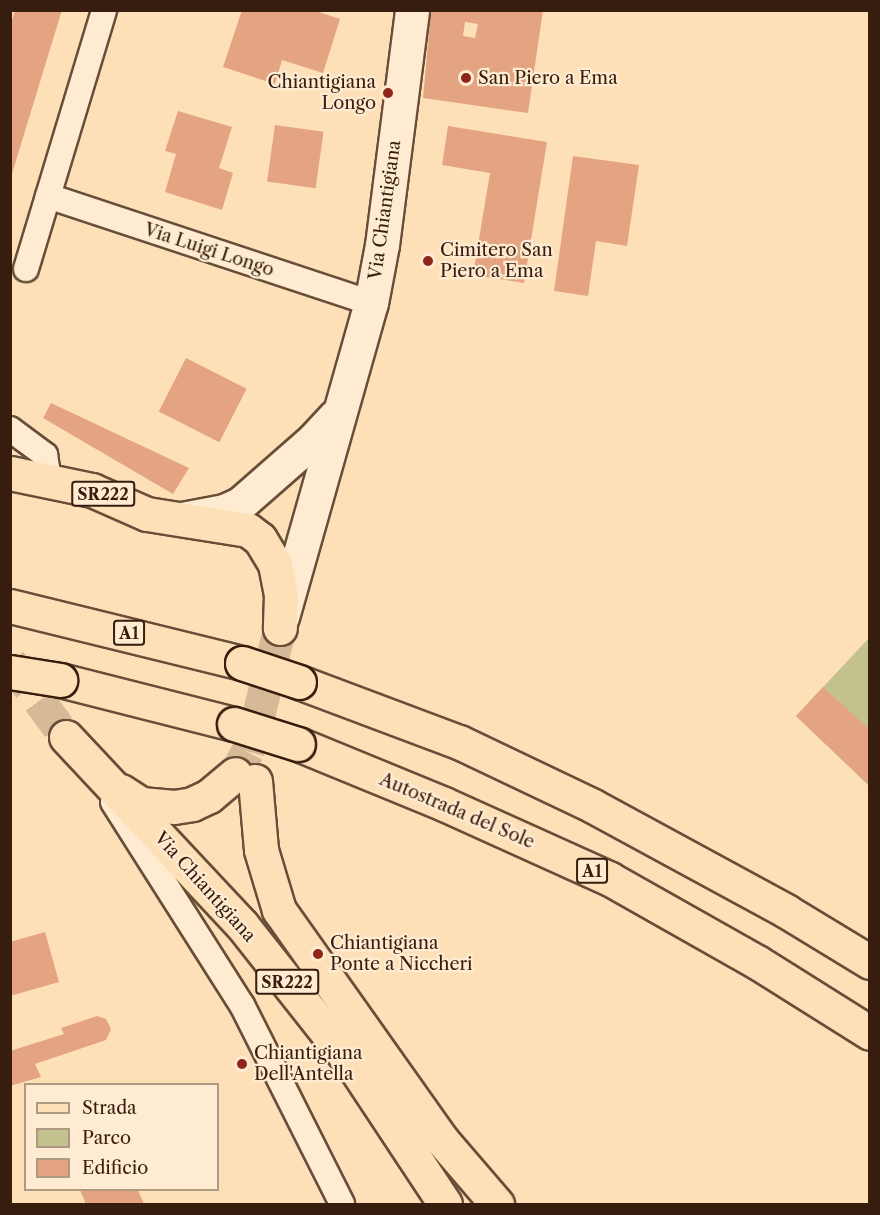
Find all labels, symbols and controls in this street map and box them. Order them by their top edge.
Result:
place label: San Piero a Ema [478,67,618,89]
marker: San Piero a Ema [459,71,473,85]
place label: Chiantigiana Longo [268,72,376,115]
marker: Chiantigiana Longo [381,86,395,100]
street label: Via Chiantigiana [364,139,406,281]
street label: Via Luigi Longo [141,219,277,281]
place label: Cimitero San Piero a Ema [440,240,553,282]
marker: Cimitero San Piero a Ema [421,254,435,268]
road number: SR222 [70,481,136,507]
road number: A1 [112,620,146,646]
street label: Autostrada del Sole [376,769,538,853]
street label: Via Chiantigiana [150,827,260,947]
road number: A1 [576,858,608,884]
place label: Chiantigiana Ponte a Niccheri [330,933,473,976]
marker: Chiantigiana Ponte a Niccheri [311,947,325,961]
road number: SR222 [254,969,320,995]
place label: Chiantigiana Dell'Antella [254,1043,362,1086]
marker: Chiantigiana Dell'Antella [235,1057,249,1071]
legend [24,1083,219,1191]
text: Strada [82,1097,137,1119]
text: Parco [82,1127,131,1149]
text: Edificio [82,1157,148,1179]

